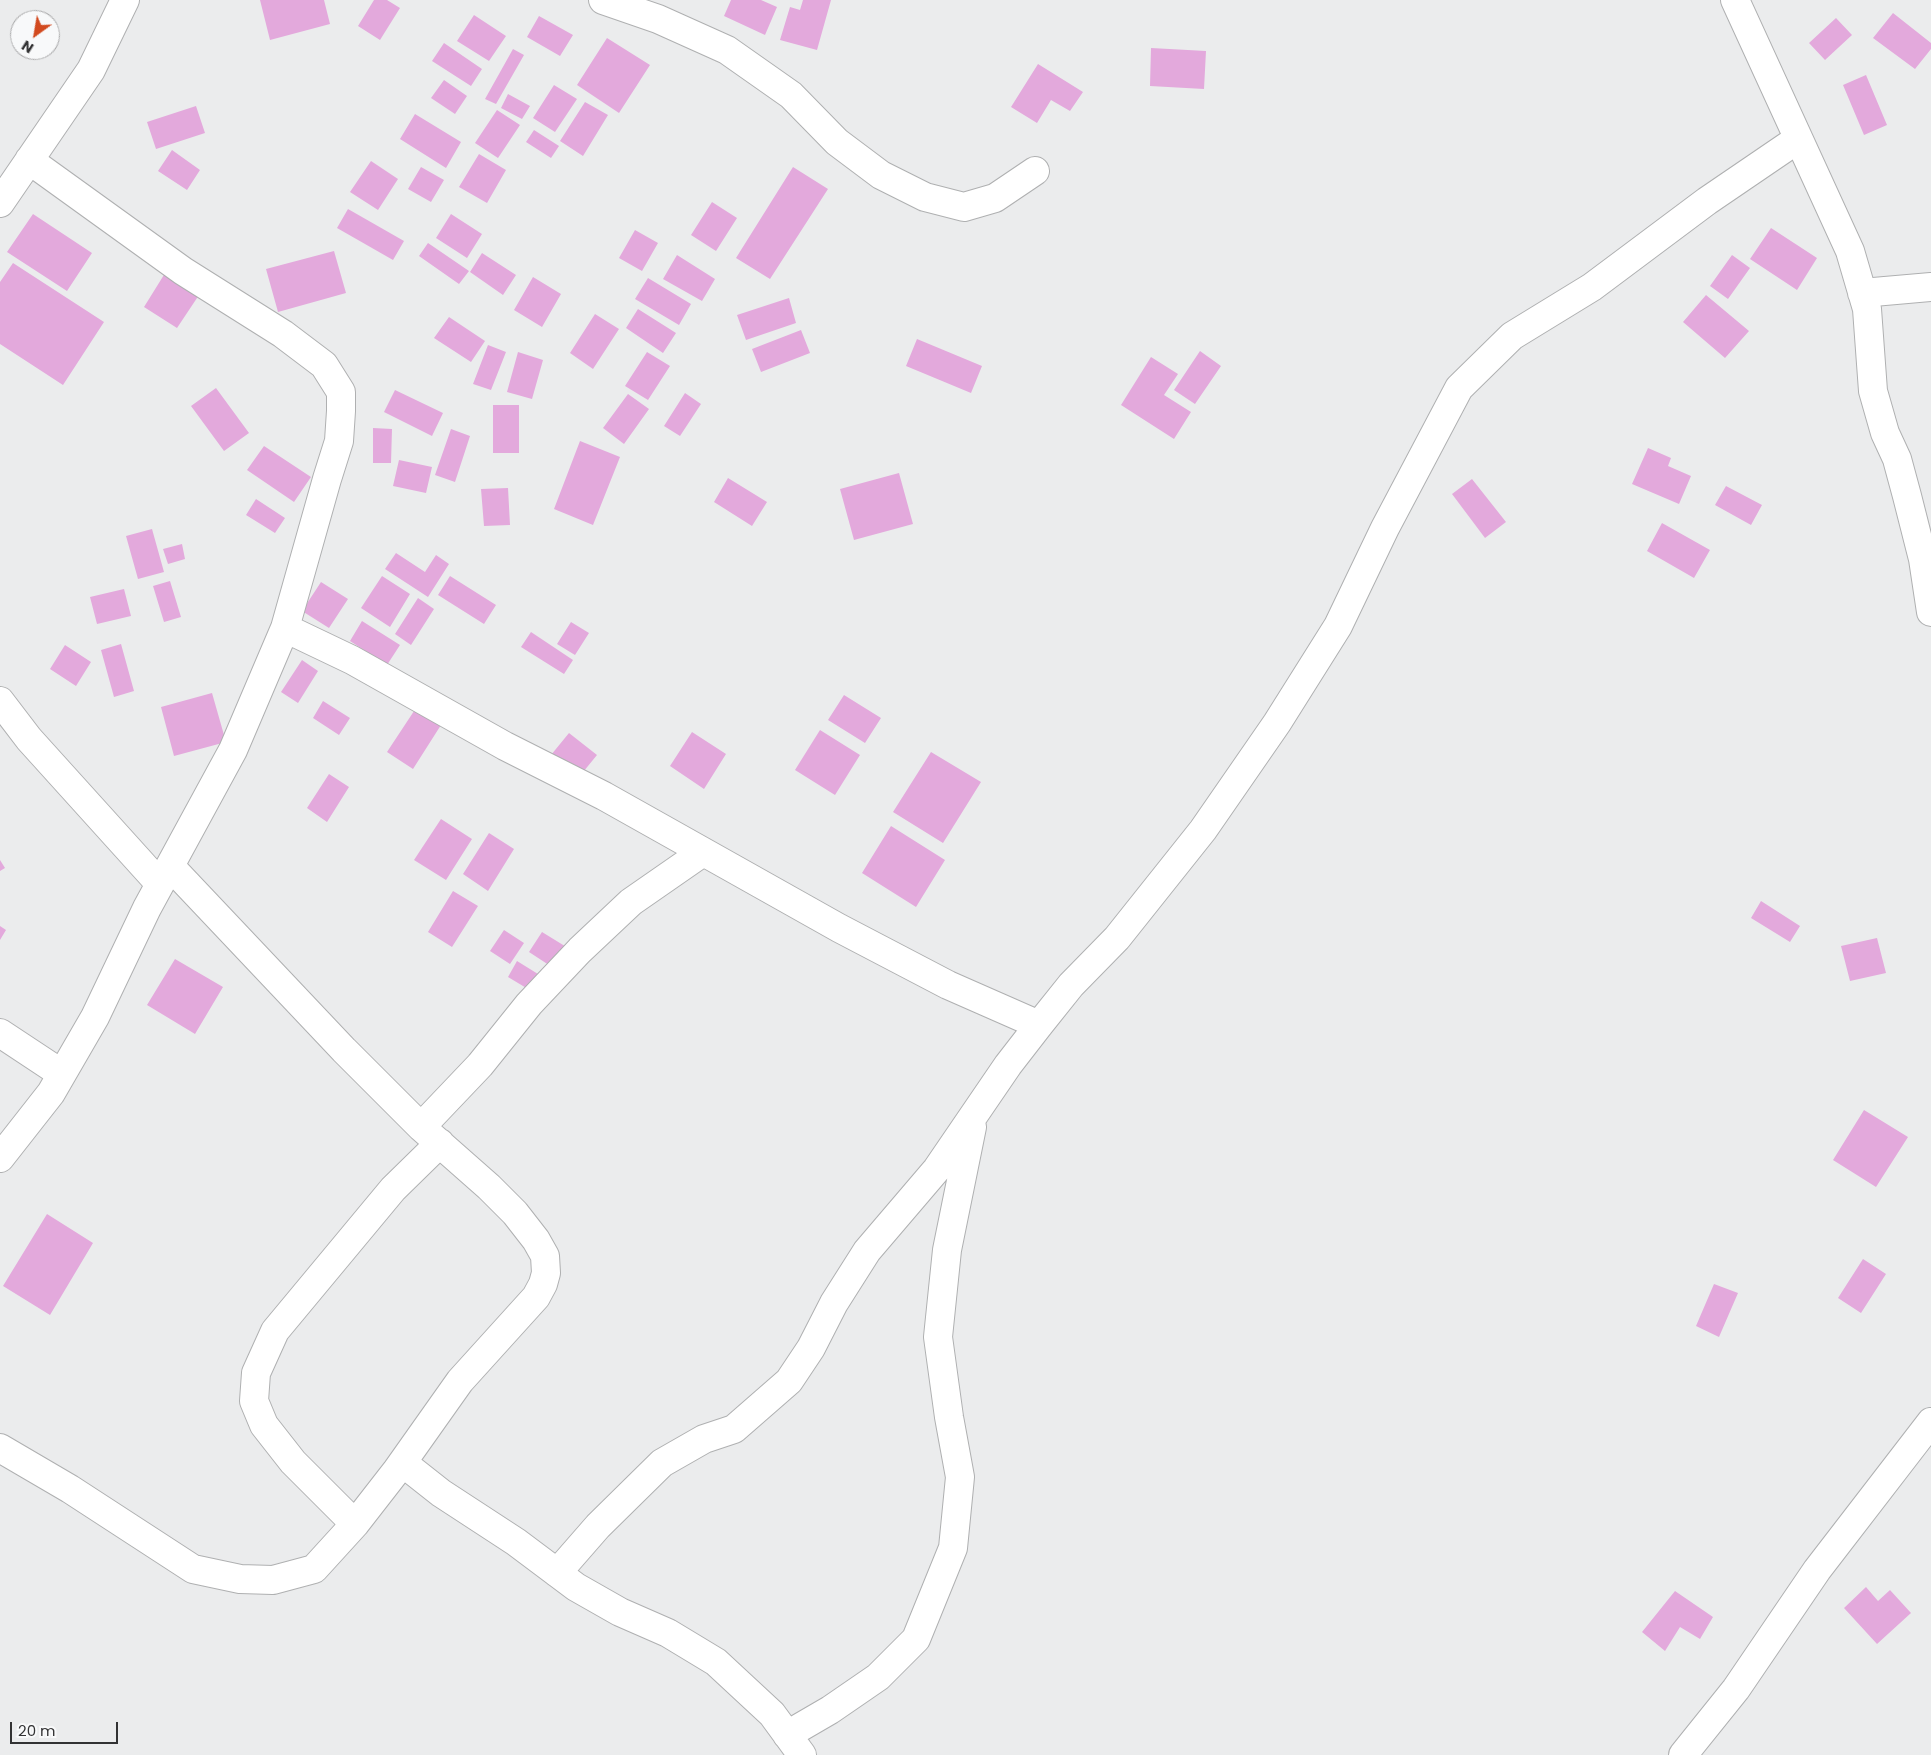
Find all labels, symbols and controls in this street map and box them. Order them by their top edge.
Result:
north arrow [10,10,60,60]
text: N [18,36,37,58]
scale bar [12,1712,120,1744]
text: 20 m [18,1720,56,1741]

